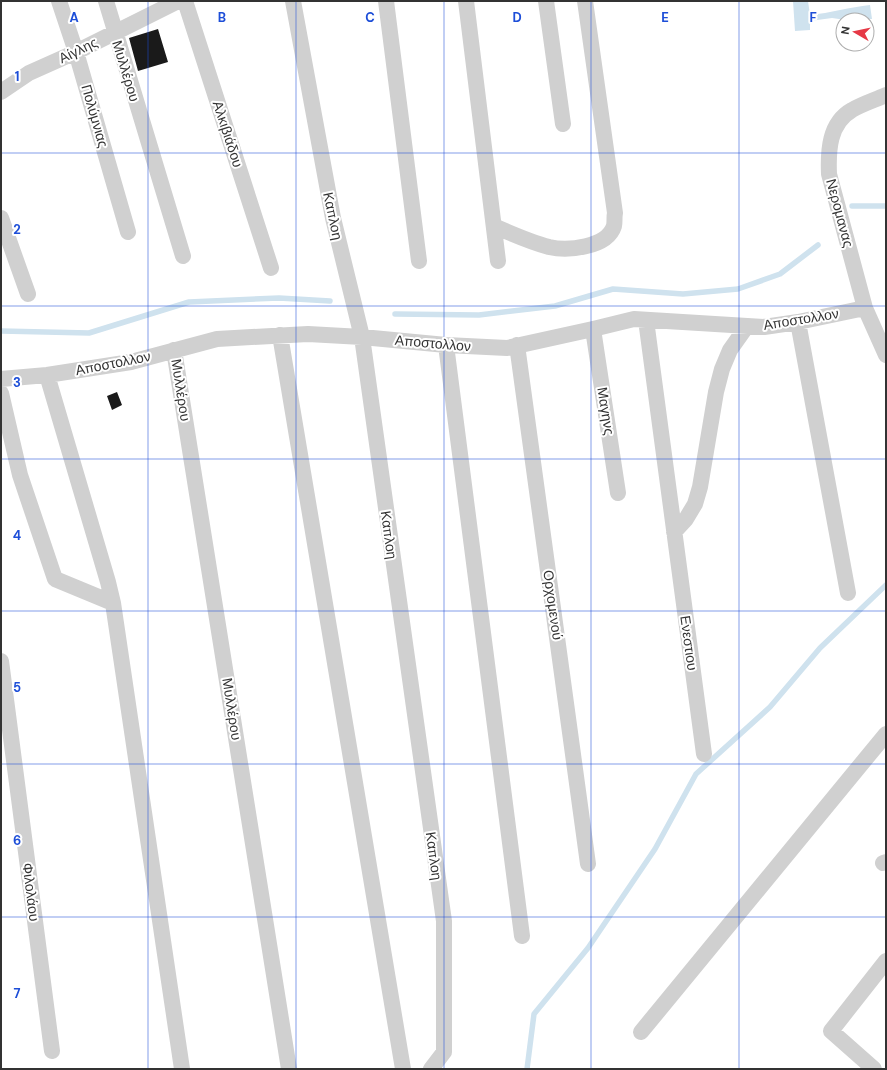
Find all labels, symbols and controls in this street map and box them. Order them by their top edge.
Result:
text: A [69,9,79,26]
text: B [218,9,226,26]
text: C [365,9,375,26]
text: D [512,9,522,26]
text: E [661,9,669,26]
text: F [809,9,817,26]
north arrow [835,12,875,52]
text: N [838,25,853,35]
street label: Αίγλης [56,33,101,67]
street label: Μυλλέρου [108,38,144,104]
text: 1 [15,68,19,85]
street label: Πολύμνιας [77,82,113,150]
street label: Αλκιβιάδου [209,98,247,170]
street label: Νερομανας [822,177,858,249]
street label: Καπλοη [319,190,347,242]
text: 2 [13,221,21,238]
street label: Αποστολλον [762,304,840,334]
street label: Αποστολλον [394,331,472,355]
street label: Αποστολλον [74,347,152,379]
street label: Μυλλέρου [167,357,195,423]
text: 3 [13,374,21,391]
street label: Μαγηνς [593,386,619,437]
street label: Καπλοη [377,510,401,560]
text: 4 [13,527,21,544]
street label: Ορχομενού [539,569,567,641]
street label: Ενεστιου [676,614,702,672]
street label: Μυλλέρου [218,676,246,742]
text: 5 [13,679,21,696]
street label: Καπλοη [422,831,446,881]
text: 6 [13,832,21,849]
street label: Φιλολάου [18,862,44,922]
text: 7 [14,985,21,1002]

